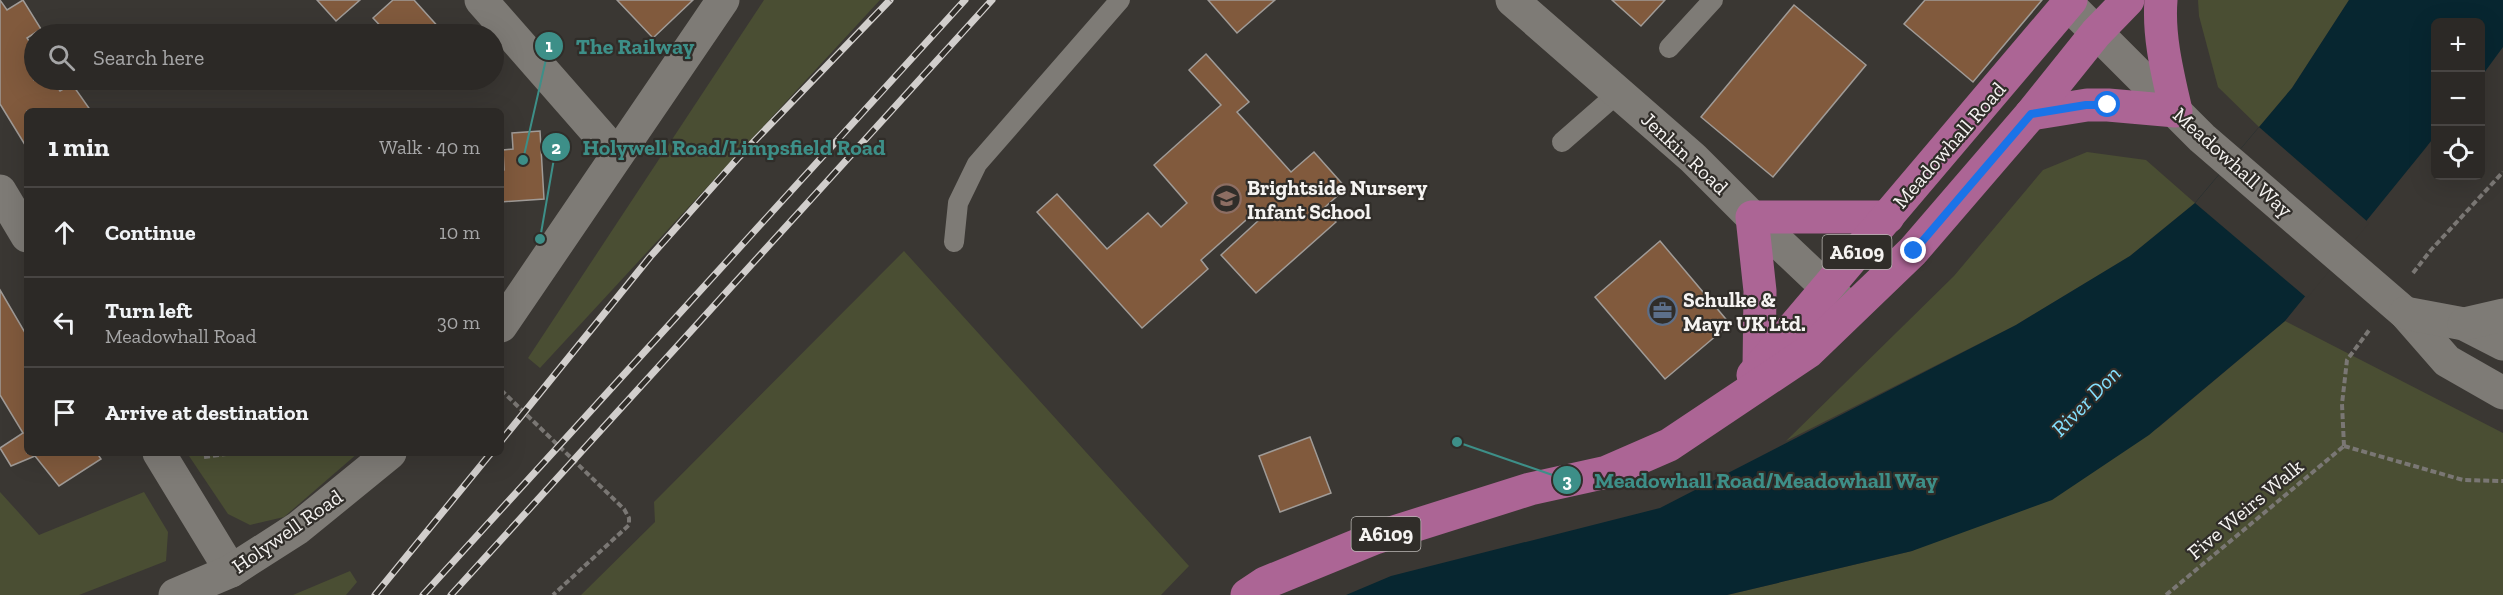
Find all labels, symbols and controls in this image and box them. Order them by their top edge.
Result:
map controls [2431,18,2485,180]
button: + [2431,18,2485,72]
search box [24,24,504,90]
callout: The Railway [534,26,707,66]
text: The Railway [576,33,695,60]
text: 1 [545,35,553,57]
icon: search [45,41,78,74]
text: Search here [93,44,204,71]
button: − [2431,72,2485,126]
street label: Meadowhall Road [1887,76,2011,213]
route start [2094,91,2120,117]
street label: Meadowhall Way [2168,102,2298,222]
street label: Jenkin Road [1636,106,1734,200]
button: locate [2431,126,2485,180]
callout: Holywell Road/Limpsfield Road [541,127,898,167]
text: 1 min [48,131,109,163]
text: Holywell Road/Limpsfield Road [582,134,886,161]
text: Walk · 40 m [379,135,480,159]
text: 2 [551,137,561,159]
place label: Brightside Nursery Infant School [1247,175,1427,224]
school or university icon: Brightside Nursery Infant School [1210,183,1242,215]
icon: ahead [48,216,81,249]
text: Continue [105,219,196,246]
text: 10 m [439,220,480,244]
road number: A6109 [1822,235,1892,269]
route end [1900,237,1926,263]
place label: Schulke & Mayr UK Ltd. [1683,287,1806,336]
office icon: Schulke & Mayr UK Ltd. [1646,295,1678,327]
text: Turn left [105,297,192,324]
icon: left [48,306,81,339]
text: 30 m [437,310,480,334]
text: Meadowhall Road [105,324,256,348]
water label: River Don [2046,360,2126,442]
icon: arrive [48,396,81,429]
text: Arrive at destination [105,399,308,426]
street label: Five Weirs Walk [2182,453,2308,565]
callout: Meadowhall Road/Meadowhall Way [1552,460,1950,500]
text: Meadowhall Road/Meadowhall Way [1594,467,1938,494]
text: 3 [1562,470,1572,492]
street label: Holywell Road [227,483,347,578]
road number: A6109 [1352,517,1420,551]

